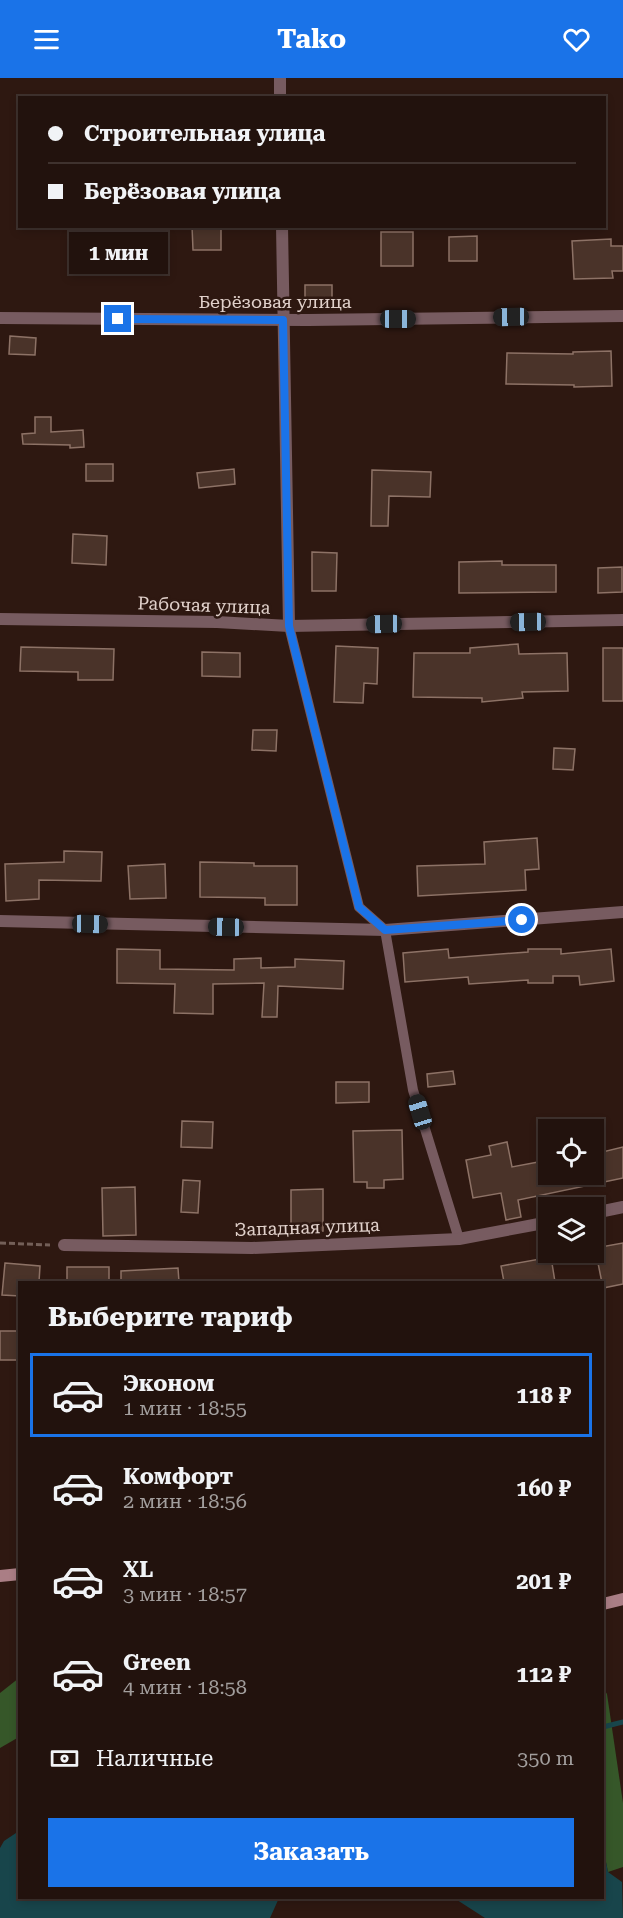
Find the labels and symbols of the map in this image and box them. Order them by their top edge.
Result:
callout: 1 мин [68,232,168,274]
street label: Берёзовая улица [198,291,352,312]
route end [104,305,131,332]
car [493,308,529,326]
car [380,310,416,328]
street label: Рабочая улица [137,592,271,618]
car [510,613,546,631]
car [366,615,402,633]
route start [508,906,535,933]
car [72,915,108,933]
car [208,918,244,936]
car [406,1092,434,1132]
street label: Западная улица [234,1214,380,1240]

